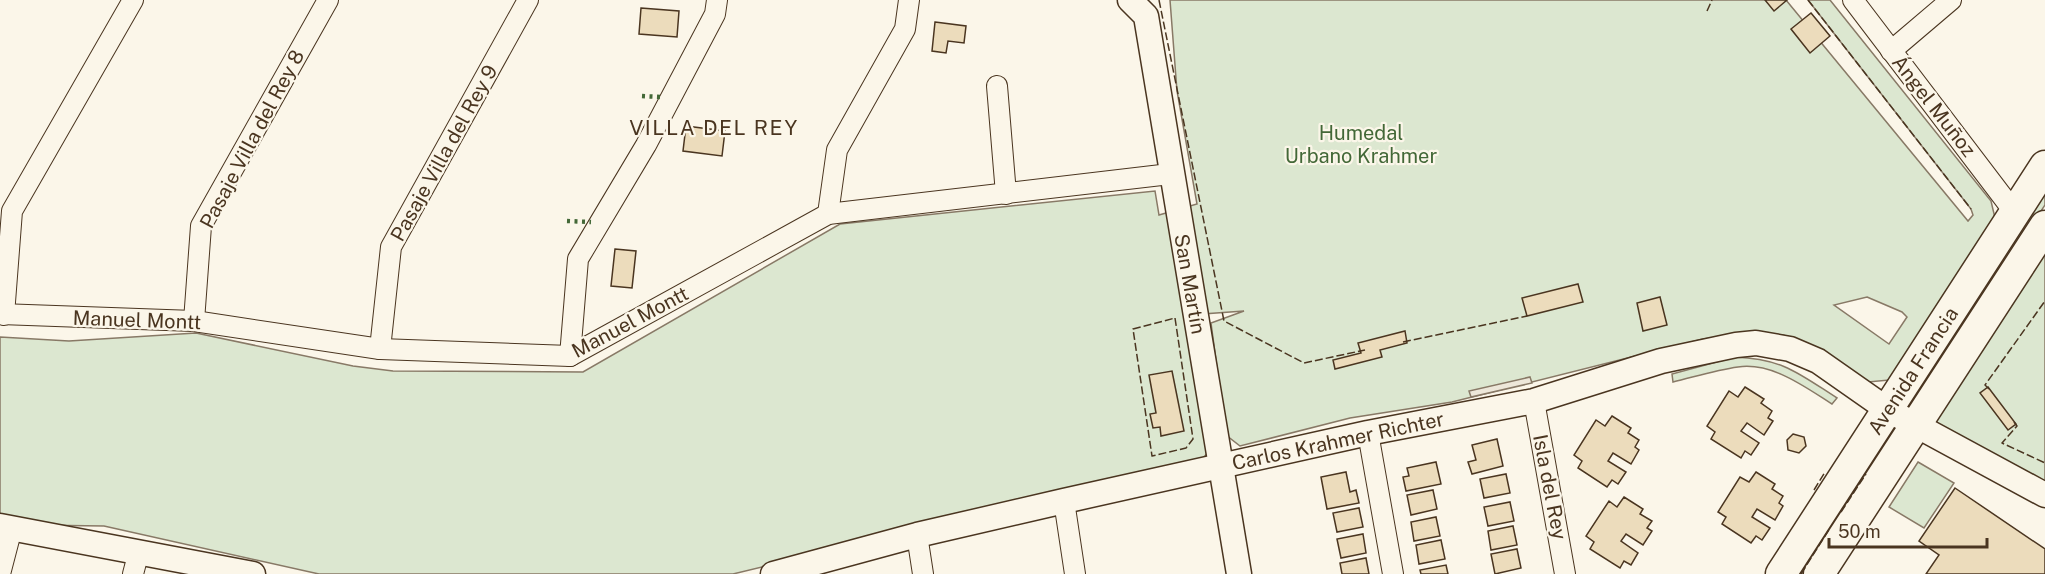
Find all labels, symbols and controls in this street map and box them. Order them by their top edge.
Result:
street label: Pasaje Villa del Rey 8 [195,46,309,232]
street label: Ángel Muñoz [1887,50,1982,161]
street label: Pasaje Villa del Rey 9 [386,61,502,245]
district label: VILLA DEL REY [629,115,799,140]
park label: Humedal Urbano Krahmer [1285,121,1437,168]
street label: San Martín [1169,232,1211,336]
street label: Manuel Montt [568,281,692,363]
street label: Avenida Francia [1863,303,1963,439]
street label: Manuel Montt [72,306,202,334]
street label: Carlos Krahmer Richter [1230,407,1446,475]
street label: Isla del Rey [1528,432,1572,542]
scale bar [1829,511,1986,549]
text: 50 m [1838,521,1881,542]

